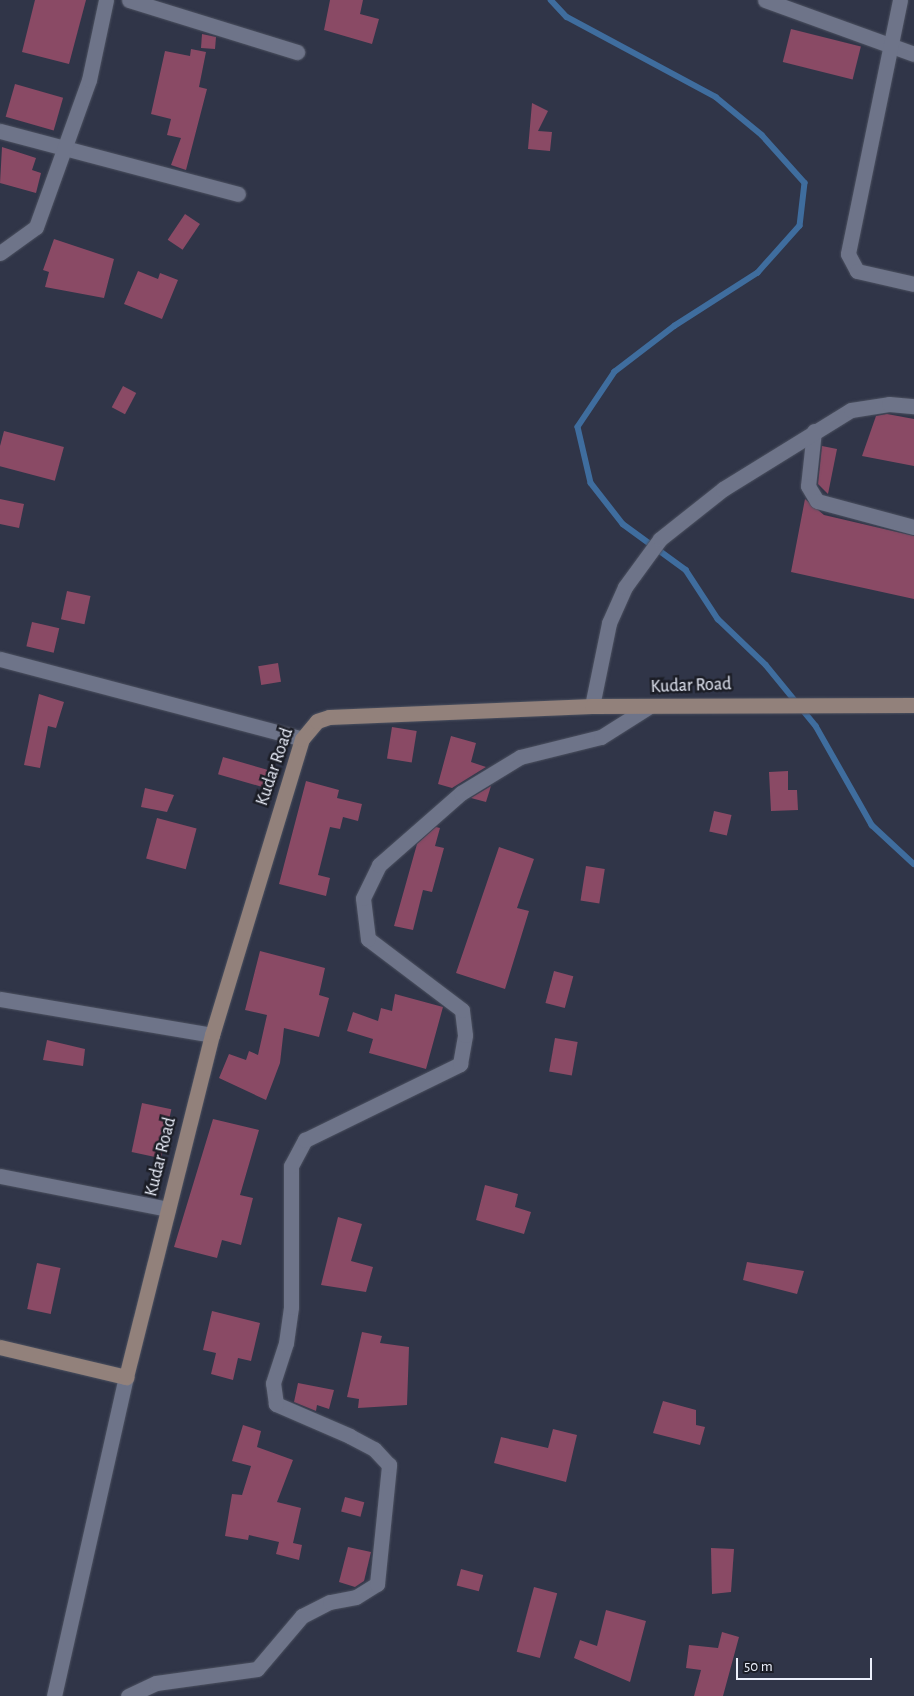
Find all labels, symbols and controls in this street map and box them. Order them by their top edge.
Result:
street label: Kudar Road [650,674,732,698]
street label: Kudar Road [252,725,298,809]
street label: Kudar Road [141,1115,181,1199]
scale bar [739,1648,875,1680]
text: 50 m [744,1659,773,1674]

